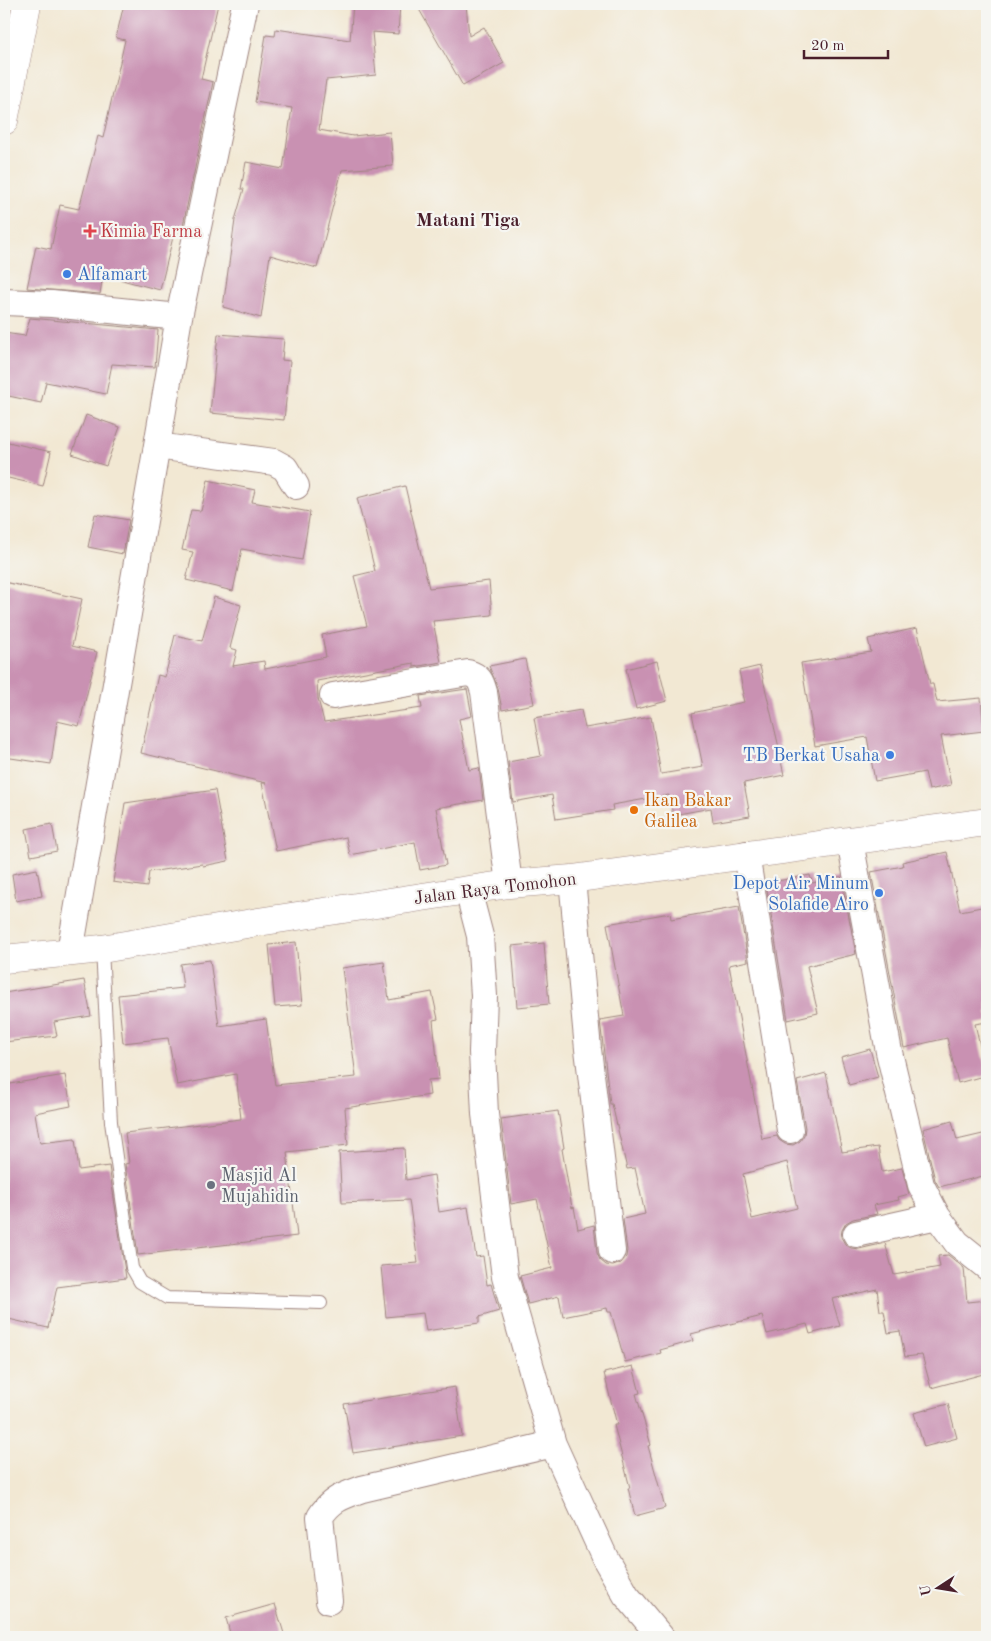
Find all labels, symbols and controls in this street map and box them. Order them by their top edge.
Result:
scale bar [804,28,887,60]
text: 20 m [811,39,845,54]
district label: Matani Tiga [416,212,520,231]
place label: Kimia Farma [100,223,202,241]
marker: Kimia Farma [84,225,96,237]
place label: Alfamart [77,266,147,284]
marker: Alfamart [61,268,73,280]
place label: TB Berkat Usaha [743,747,880,765]
marker: TB Berkat Usaha [884,749,896,761]
place label: Ikan Bakar Galilea [644,792,732,831]
marker: Ikan Bakar Galilea [628,804,640,816]
street label: Jalan Raya Tomohon [413,870,578,908]
place label: Depot Air Minum Solafide Airo [732,875,869,914]
marker: Depot Air Minum Solafide Airo [873,887,885,899]
place label: Masjid Al Mujahidin [221,1167,299,1206]
marker: Masjid Al Mujahidin [205,1179,217,1191]
north arrow [914,1564,964,1614]
text: U [918,1584,934,1597]

